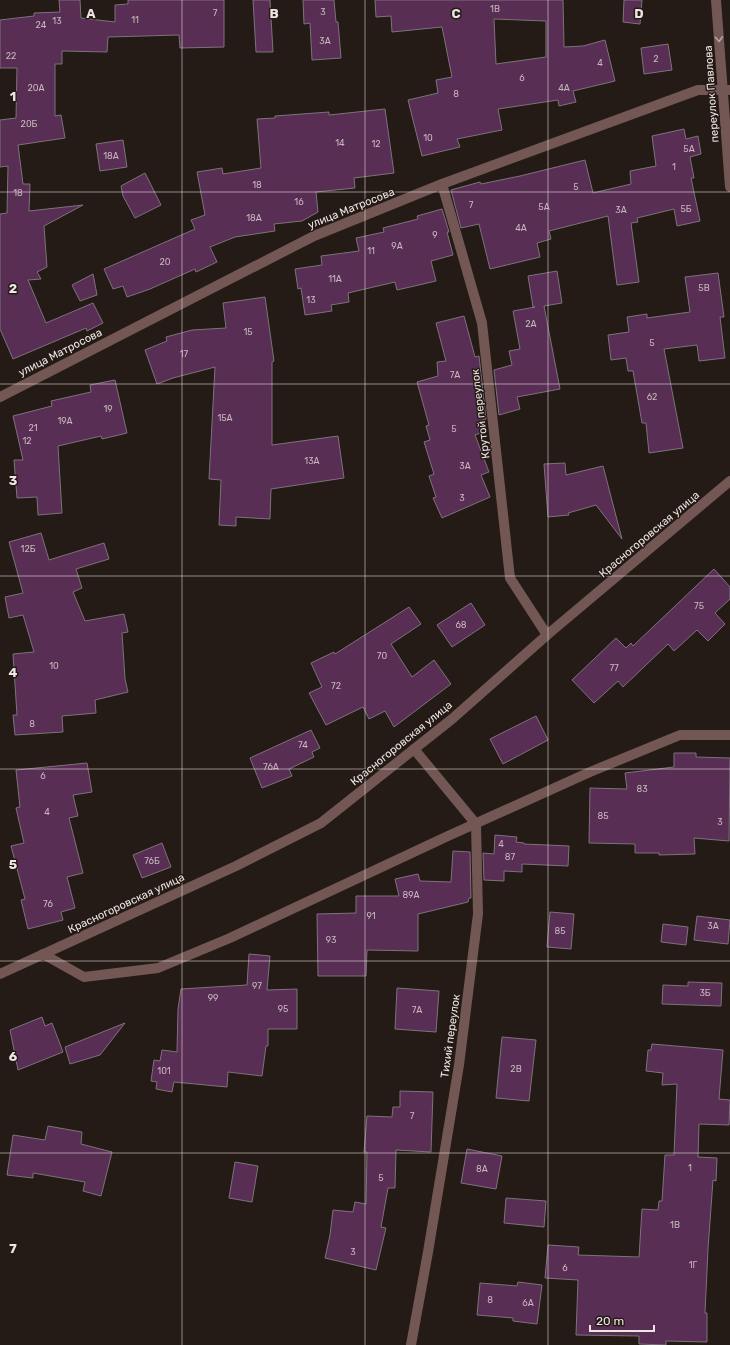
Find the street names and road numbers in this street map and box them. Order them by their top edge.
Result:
street label: переулок Павлова [702,45,721,143]
street label: улица Матросова [306,185,396,232]
street label: улица Матросова [16,326,104,379]
street label: Крутой переулок [469,368,492,459]
street label: Красногоровская улица [596,489,702,580]
street label: Красногоровская улица [348,698,455,788]
street label: Красногоровская улица [66,871,187,936]
street label: Тихий переулок [438,993,463,1079]

